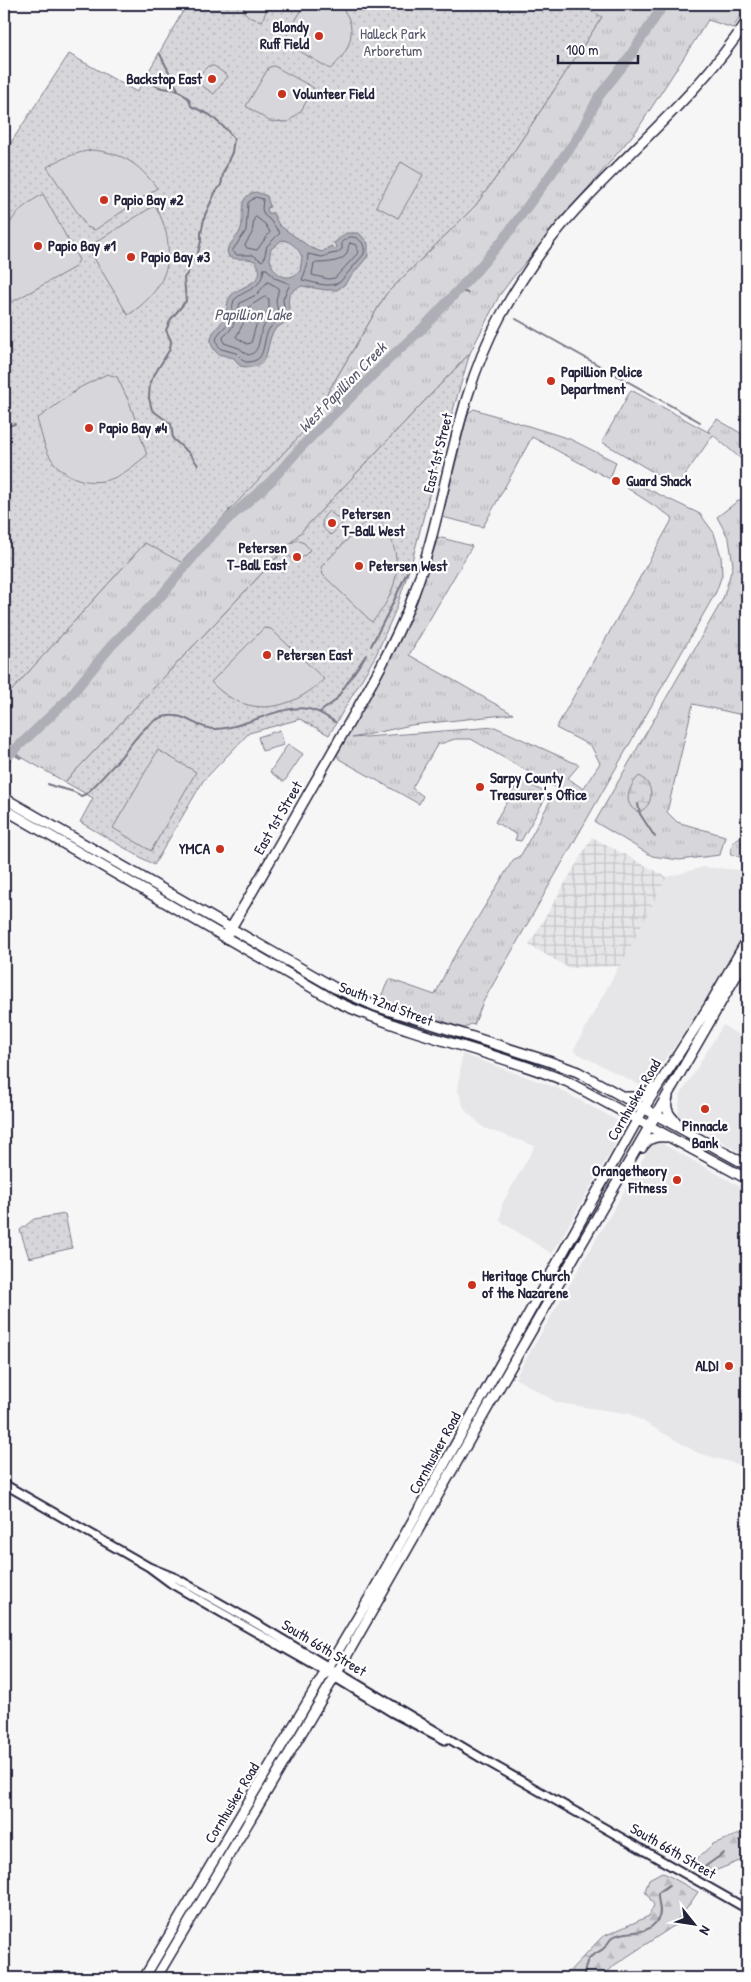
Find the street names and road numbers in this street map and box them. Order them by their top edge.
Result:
street label: East 1st Street [417,410,458,495]
street label: East 1st Street [248,776,307,858]
street label: South 72nd Street [336,976,437,1031]
street label: Cornhusker Road [602,1055,665,1144]
street label: Cornhusker Road [403,1408,466,1498]
street label: South 66th Street [278,1614,371,1682]
street label: Cornhusker Road [199,1758,264,1847]
street label: South 66th Street [627,1818,721,1884]

